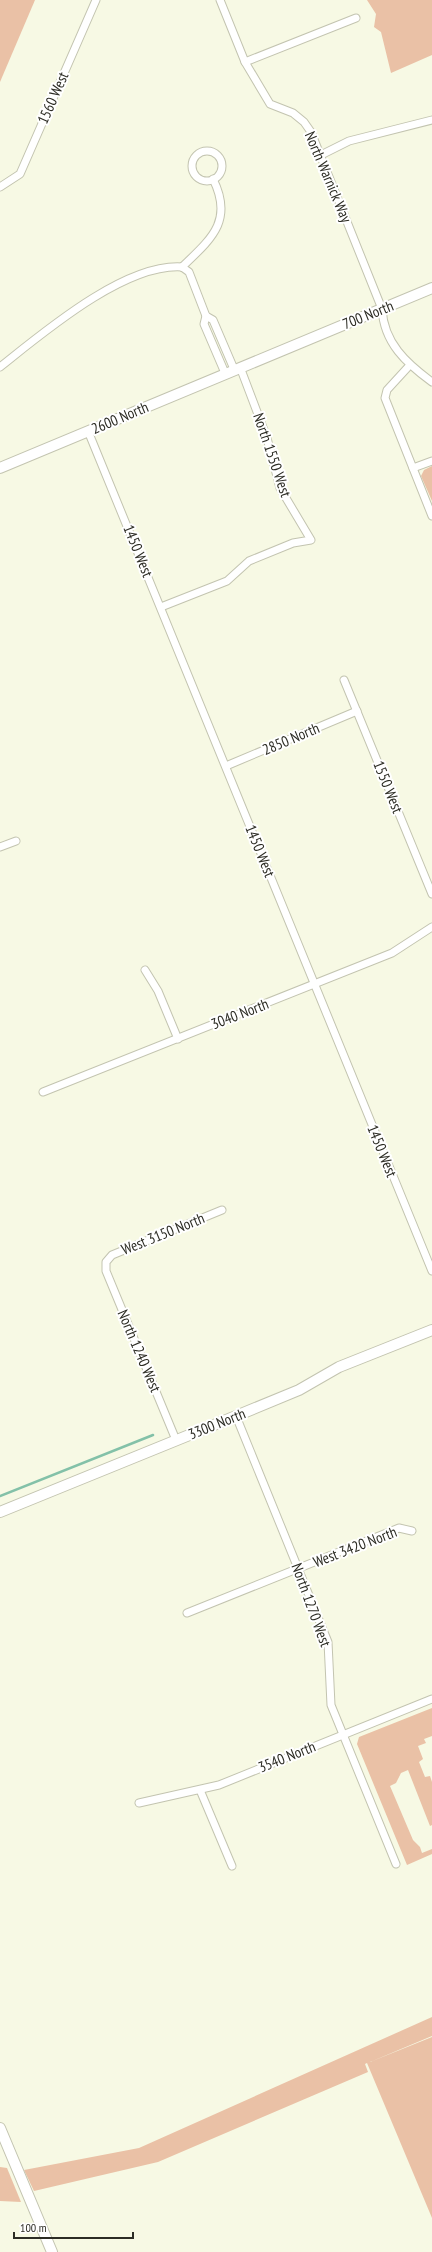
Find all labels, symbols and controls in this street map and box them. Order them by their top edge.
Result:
street label: 1560 West [33,69,72,127]
street label: North Warnick Way [301,128,356,226]
street label: 700 North [340,296,396,333]
street label: 2600 North [89,397,151,438]
street label: North 1550 West [249,410,296,499]
street label: 1450 West [119,522,158,580]
street label: 2850 North [260,718,322,759]
street label: 1550 West [369,758,408,816]
street label: 1450 West [241,822,280,880]
street label: 3040 North [208,994,271,1033]
street label: 1450 West [363,1122,402,1180]
street label: West 3150 North [118,1208,207,1259]
street label: North 1240 West [114,1307,165,1395]
street label: 3300 North [185,1404,248,1444]
street label: West 3420 North [310,1522,399,1571]
street label: North 1270 West [288,1560,335,1649]
street label: 3540 North [255,1737,318,1777]
scale bar [14,2214,133,2240]
text: 100 m [20,2220,47,2235]

